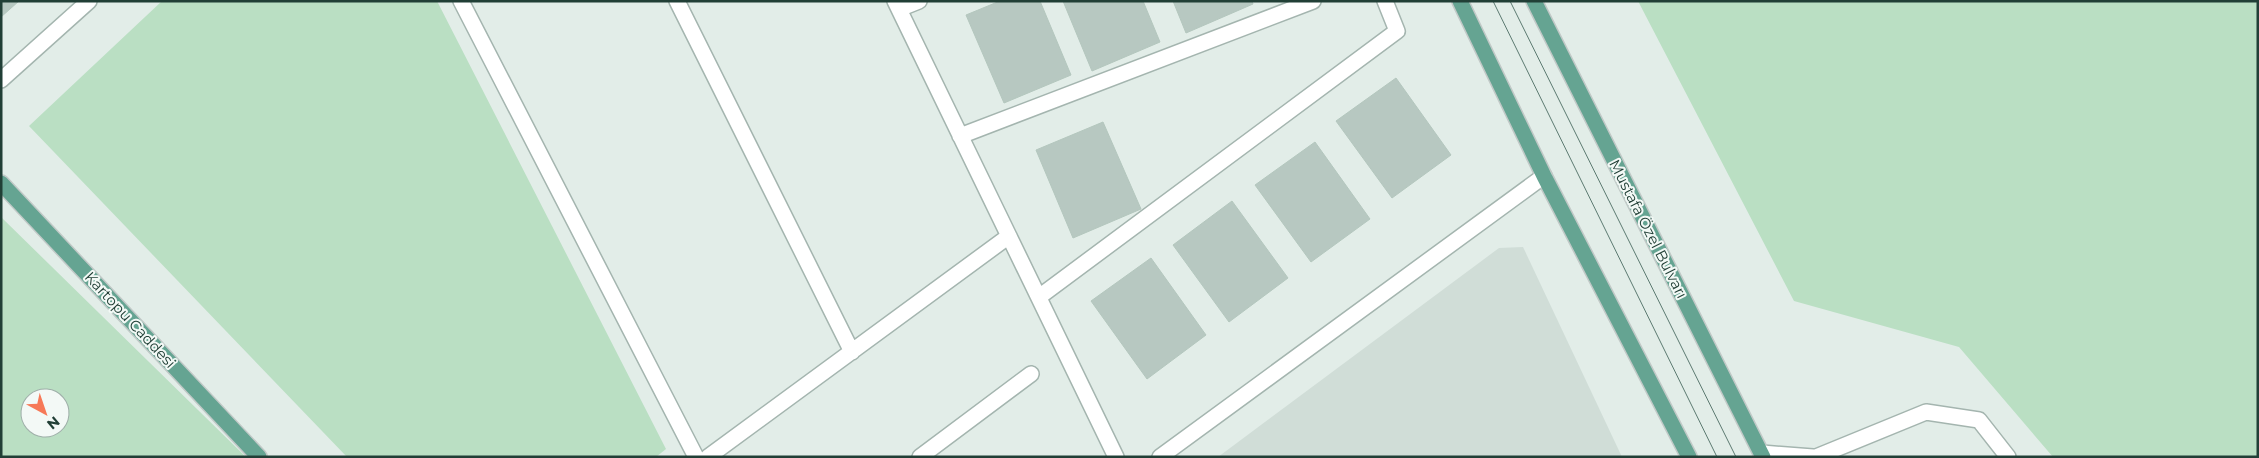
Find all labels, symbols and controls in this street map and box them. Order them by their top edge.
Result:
street label: Mustafa Özel Bulvarı [1605,156,1692,301]
street label: Kartopu Caddesi [81,267,180,372]
north arrow [20,388,70,438]
text: N [43,412,63,433]

